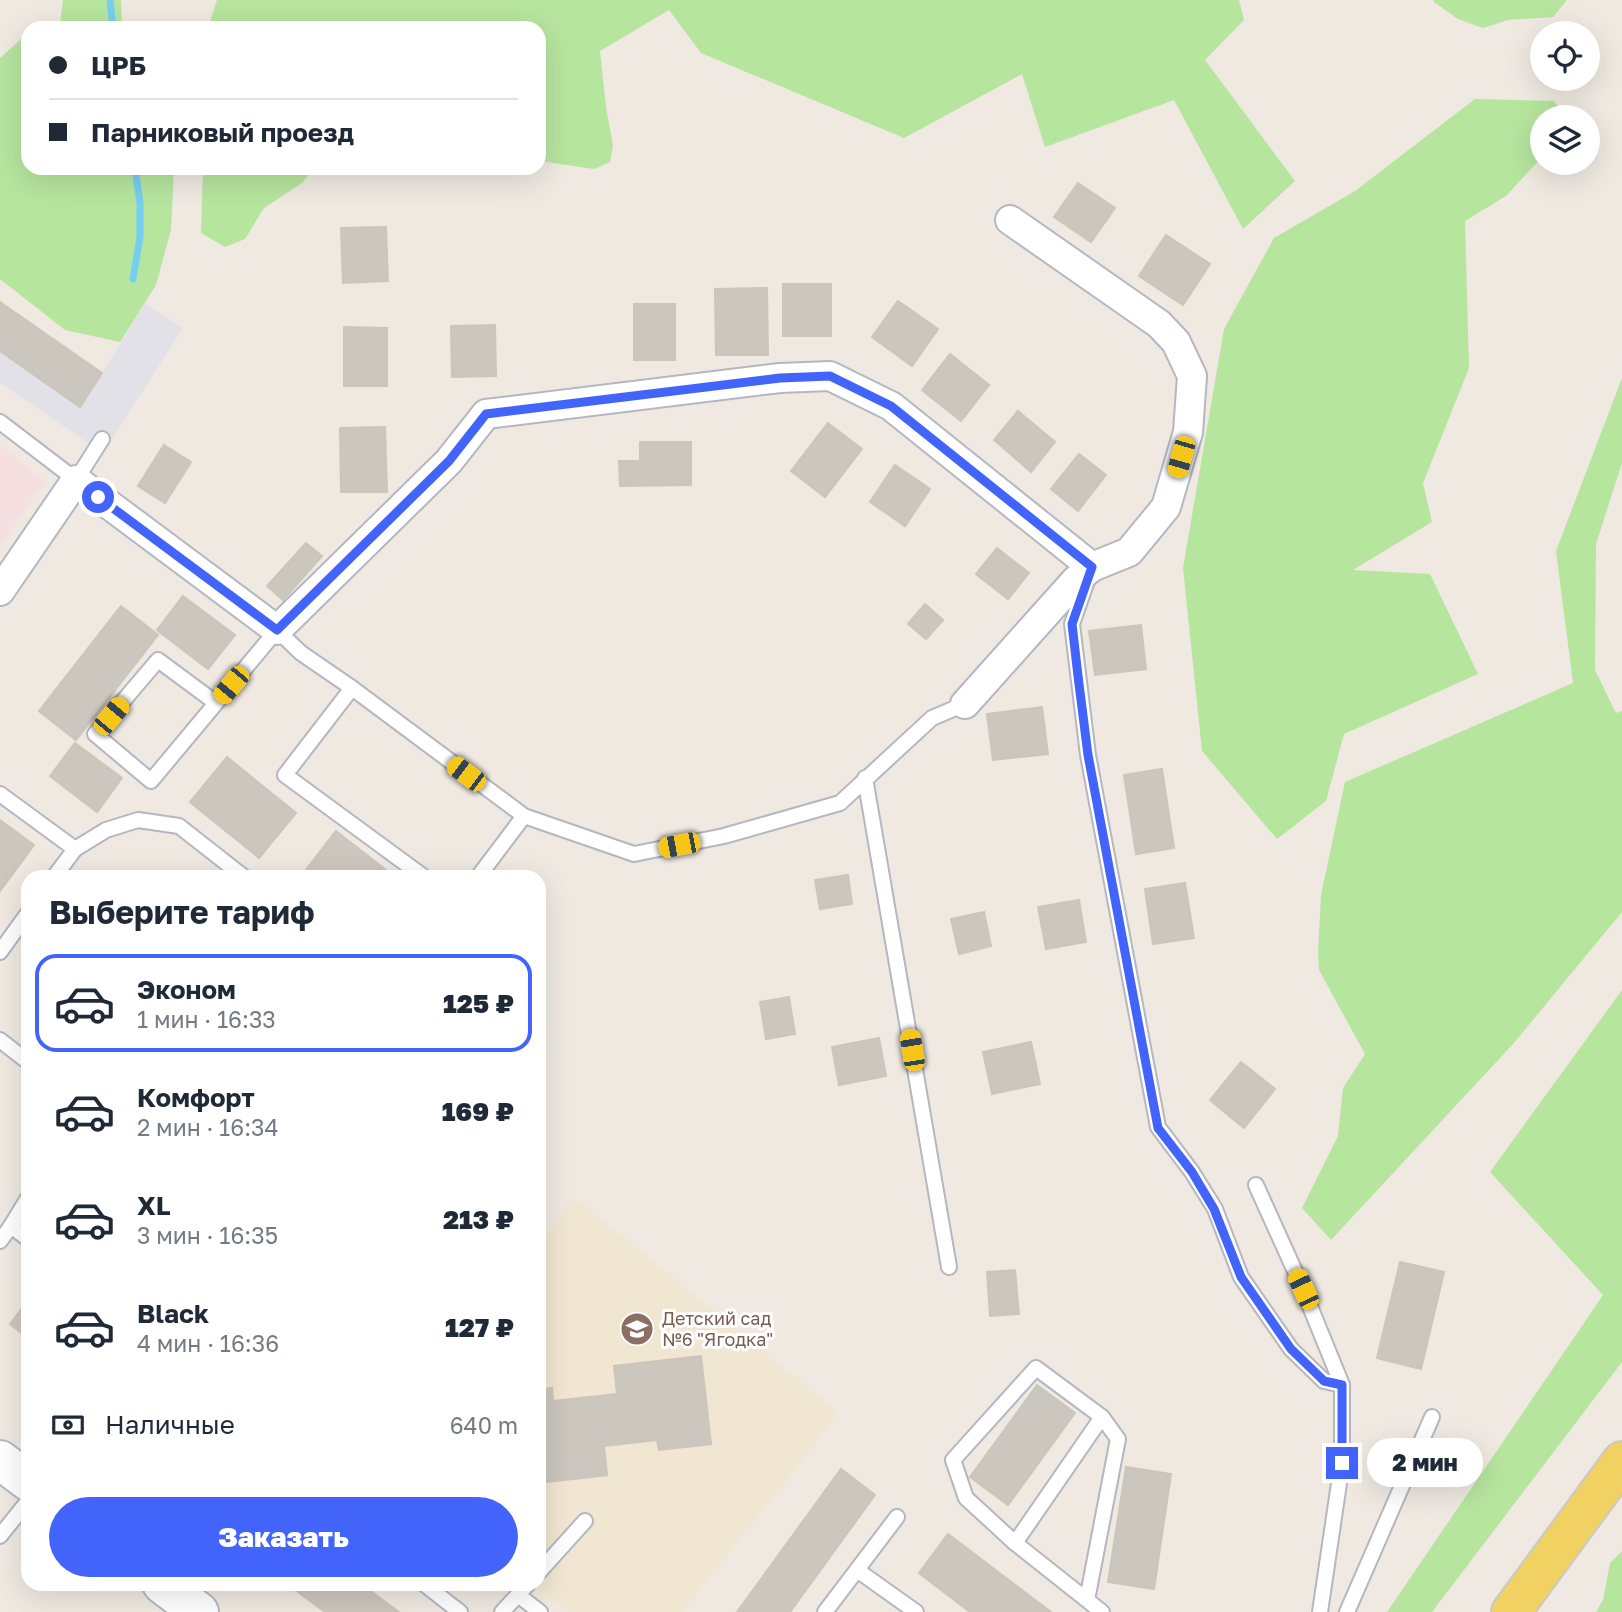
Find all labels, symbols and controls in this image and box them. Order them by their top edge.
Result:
map controls [1530,21,1600,175]
button: locate [1530,21,1600,91]
text: ЦРБ [91,50,146,81]
button: layers [1530,105,1600,175]
text: Парниковый проезд [91,117,354,148]
car [1166,434,1197,480]
route start [82,481,114,513]
car [210,662,253,708]
car [90,693,133,739]
car [443,753,490,795]
car [657,831,702,859]
text: Выберите тариф [49,893,315,931]
icon: car [53,972,116,1035]
text: Эконом [137,974,236,1005]
text: 125 ₽ [443,988,514,1019]
text: 1 мин · 16:33 [137,1005,276,1033]
car [899,1028,926,1072]
icon: car [53,1080,116,1143]
text: Комфорт [137,1082,255,1113]
text: 169 ₽ [442,1096,514,1127]
text: 2 мин · 16:34 [137,1113,279,1141]
icon: car [53,1188,116,1251]
text: XL [137,1190,171,1221]
text: 213 ₽ [443,1204,514,1235]
text: 3 мин · 16:35 [137,1221,278,1249]
car [1285,1266,1322,1312]
icon: car [53,1296,116,1359]
text: Black [137,1298,209,1329]
place label: Детский сад №6 "Ягодка" [662,1307,773,1350]
school or university icon: Детский сад №6 "Ягодка" [618,1310,656,1348]
text: 127 ₽ [445,1312,514,1343]
text: 4 мин · 16:36 [137,1329,279,1357]
icon: cash [49,1406,87,1444]
text: Наличные [105,1409,235,1440]
text: 640 m [450,1411,518,1439]
callout: 2 мин [1366,1438,1482,1488]
route end [1326,1447,1358,1479]
text: 2 мин [1392,1448,1458,1476]
button: Заказать [49,1497,518,1577]

